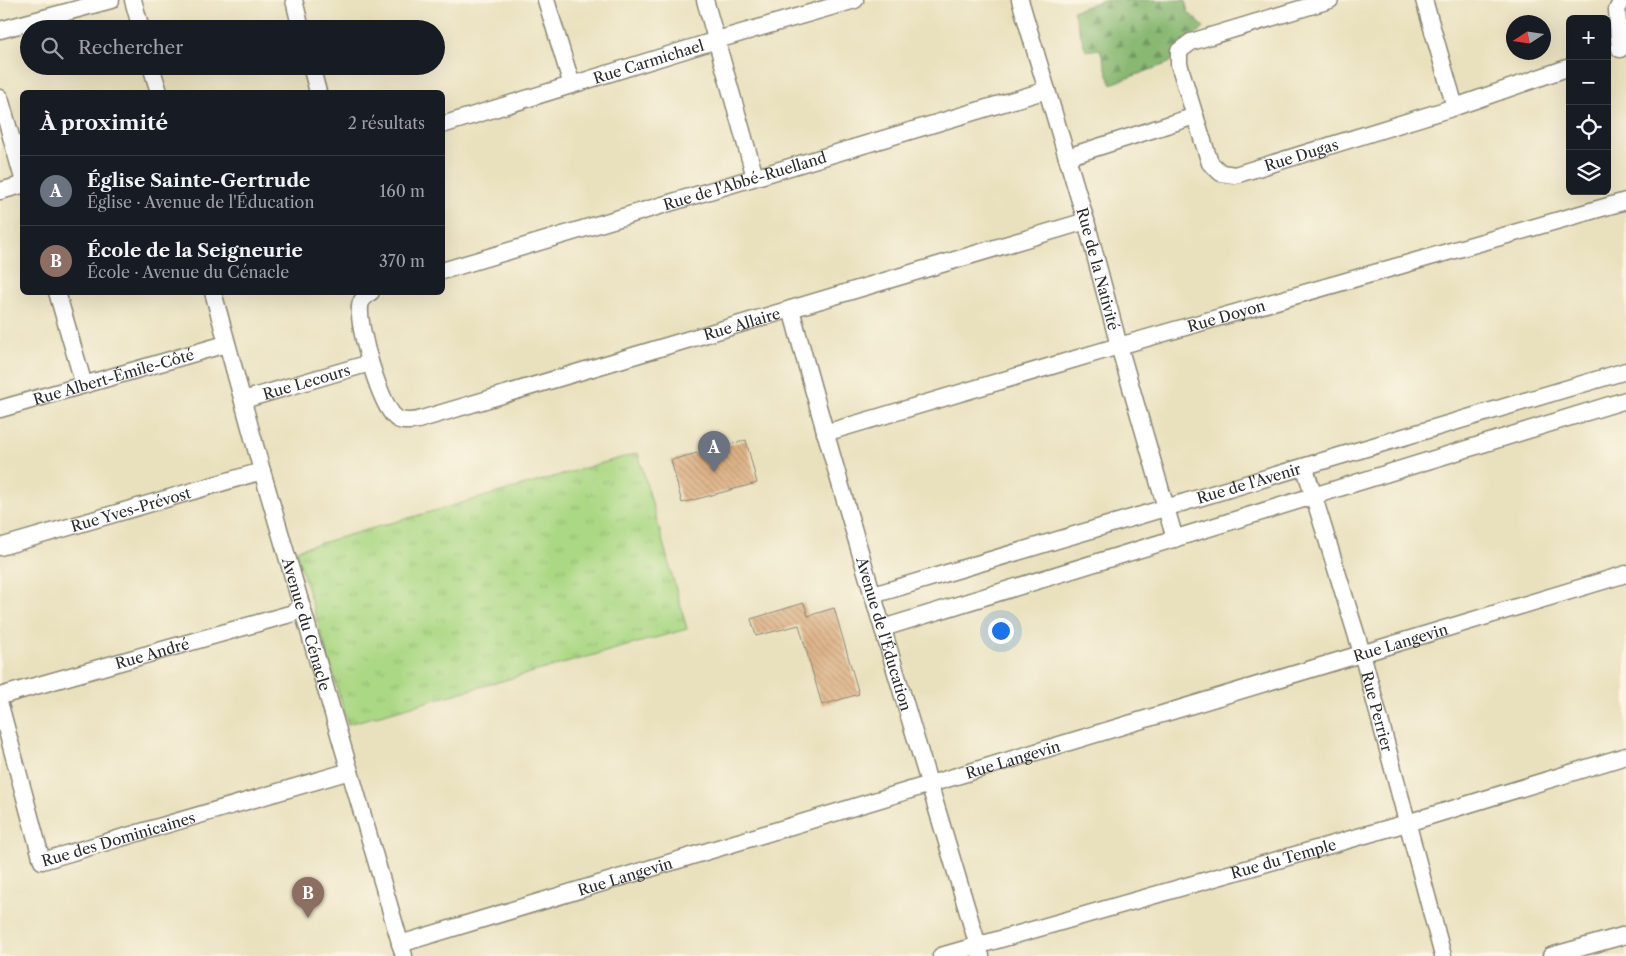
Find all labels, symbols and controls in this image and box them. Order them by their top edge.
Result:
north arrow [1506,15,1551,60]
map controls [1566,15,1611,195]
button: + [1566,15,1611,60]
search box [20,20,445,75]
icon: search [38,34,66,62]
street label: Rue Carmichael [591,35,707,87]
text: Rechercher [78,36,183,59]
button: − [1566,60,1611,105]
button: locate [1566,105,1611,150]
text: À proximité [40,110,168,135]
text: 2 résultats [348,113,425,133]
street label: Rue Dugas [1262,134,1340,175]
street label: Rue de l'Abbé-Ruelland [661,147,829,214]
button: layers [1566,150,1611,195]
text: Église Sainte-Gertrude [87,169,310,192]
text: A [50,181,62,201]
text: 160 m [380,181,425,201]
text: Église · Avenue de l'Éducation [87,192,314,212]
street label: Rue de la Nativité [1073,205,1124,332]
text: École de la Seigneurie [87,239,303,262]
text: B [50,251,62,271]
text: 370 m [379,251,425,271]
text: École · Avenue du Cénacle [87,262,289,282]
street label: Rue Doyon [1185,295,1268,336]
street label: Rue Allaire [701,303,782,344]
street label: Rue Albert-Émile-Côté [31,344,196,409]
street label: Rue Lecours [260,360,352,403]
pin: A [698,431,730,472]
street label: Rue de l'Avenir [1194,458,1304,507]
street label: Rue Yves-Prévost [68,483,193,536]
street label: Avenue du Cénacle [278,554,335,693]
street label: Avenue de l'Éducation [852,554,916,714]
your location [988,618,1014,644]
street label: Rue Langevin [1351,619,1451,665]
street label: Rue André [113,634,191,673]
street label: Rue Perrier [1358,669,1398,754]
street label: Rue Langevin [963,736,1063,782]
street label: Rue des Dominicaines [39,807,197,870]
street label: Rue du Temple [1228,834,1338,882]
street label: Rue Langevin [575,853,675,899]
pin: B [292,877,324,918]

